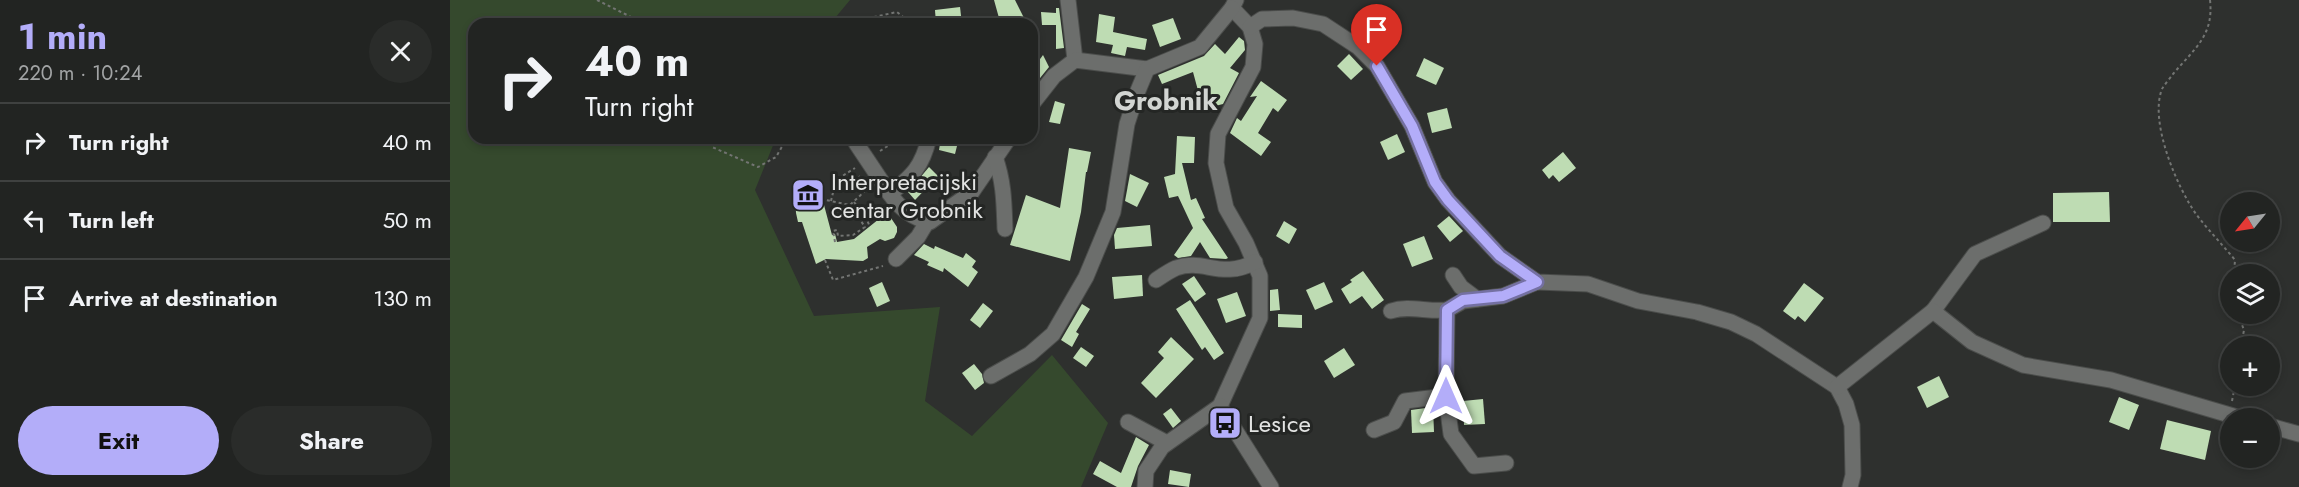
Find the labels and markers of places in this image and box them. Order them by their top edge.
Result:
pin [1351,4,1402,66]
place label: Interpretacijski centar Grobnik [831,164,983,227]
museum icon: Interpretacijski centar Grobnik [790,177,826,213]
bus stop icon: Lesice [1207,405,1243,441]
place label: Lesice [1248,406,1311,441]

